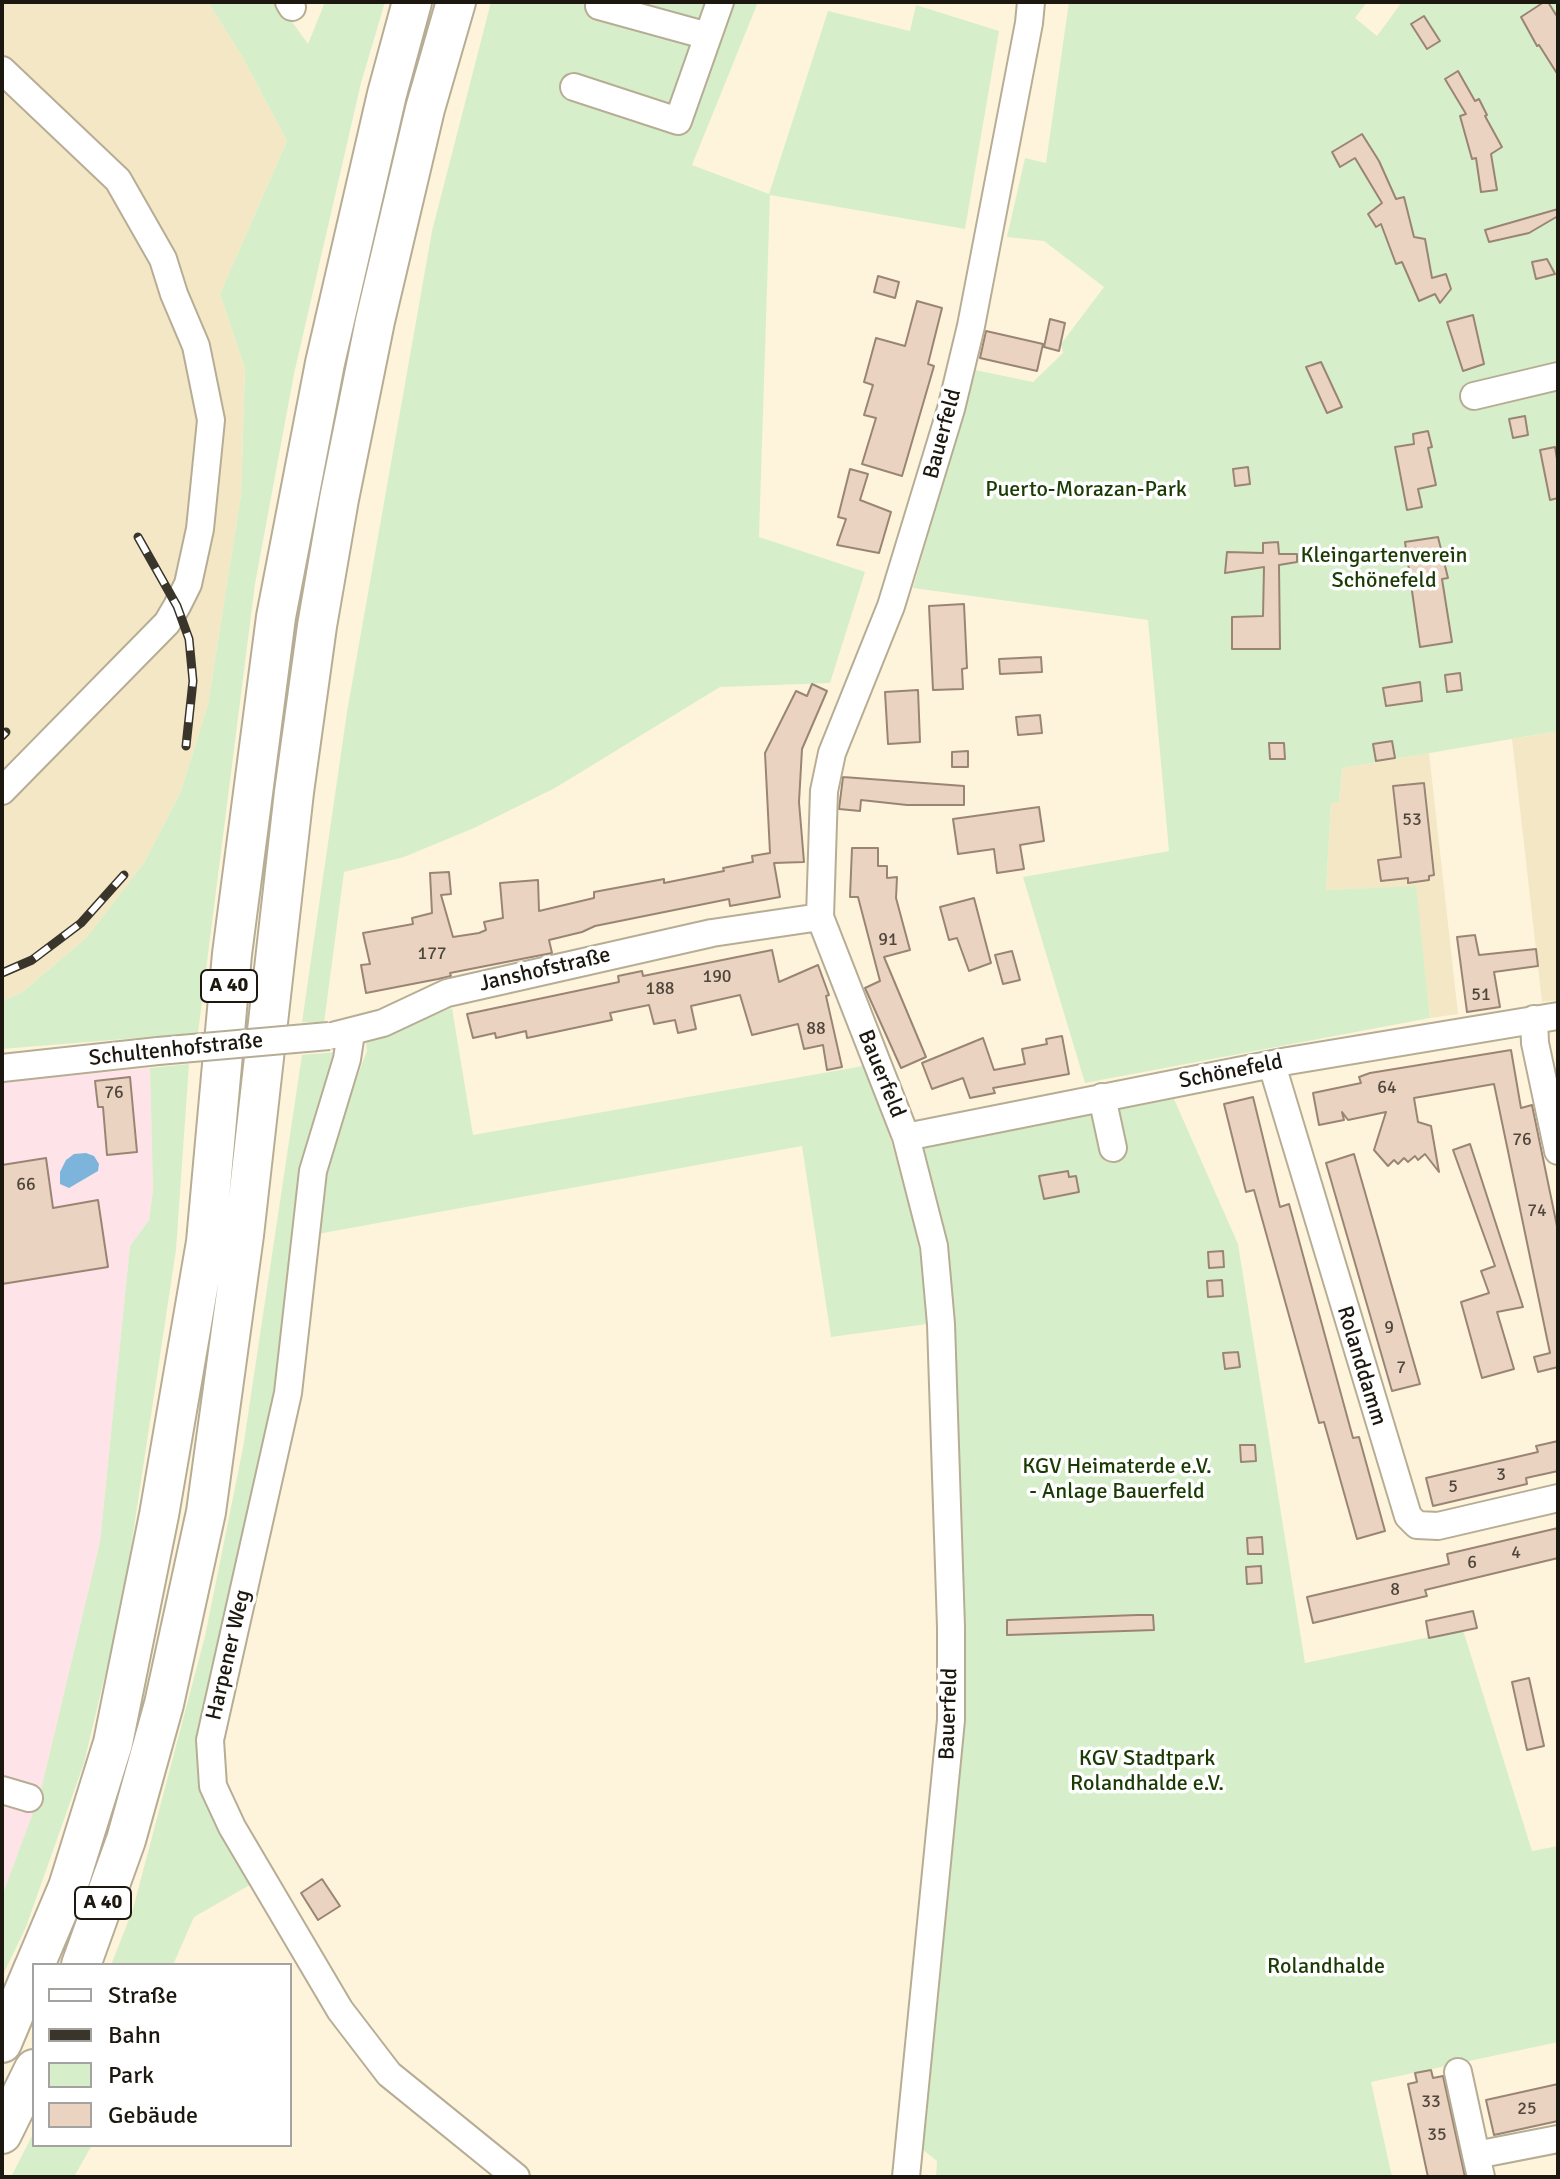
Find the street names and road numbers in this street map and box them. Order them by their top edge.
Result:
street label: Bauerfeld [918,386,968,482]
street label: Janshofstraße [477,942,613,998]
road number: A 40 [201,970,257,1002]
street label: Bauerfeld [851,1026,911,1122]
street label: Schultenhofstraße [88,1028,264,1072]
street label: Schönefeld [1177,1049,1285,1095]
street label: Rolanddamm [1330,1303,1392,1429]
street label: Harpener Weg [201,1587,257,1723]
street label: Bauerfeld [934,1667,964,1761]
road number: A 40 [75,1887,131,1919]

